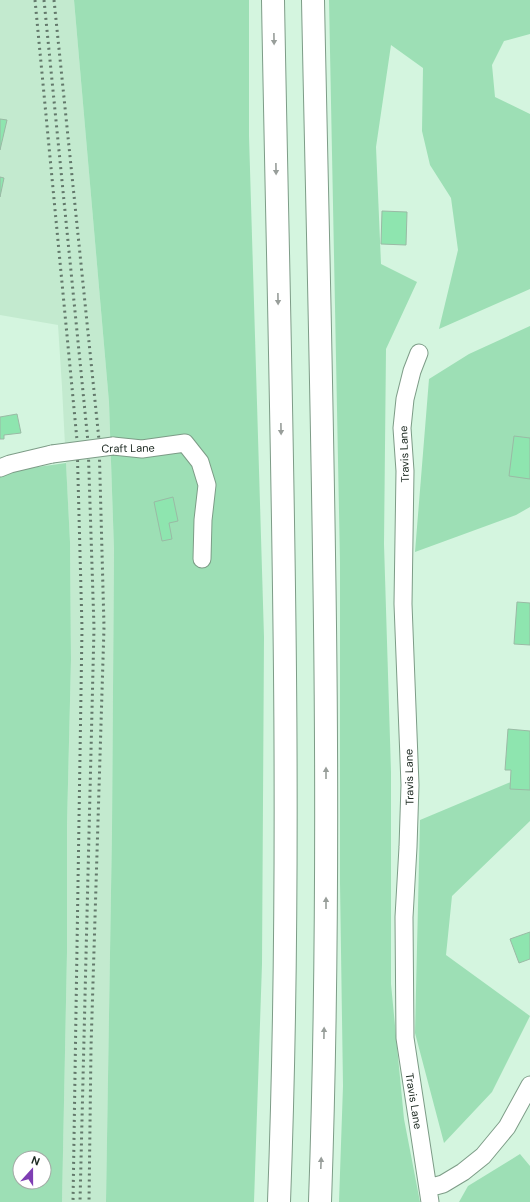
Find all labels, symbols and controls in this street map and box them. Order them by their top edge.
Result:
one-way arrow [270,33,277,45]
one-way arrow [273,163,279,176]
one-way arrow [275,293,282,305]
one-way arrow [278,423,284,436]
street label: Travis Lane [396,425,412,483]
street label: Craft Lane [101,441,155,455]
street label: Travis Lane [402,749,416,805]
one-way arrow [323,766,329,779]
one-way arrow [323,896,329,909]
one-way arrow [321,1026,327,1039]
street label: Travis Lane [403,1072,425,1130]
north arrow [12,1150,52,1190]
text: N [29,1153,42,1169]
one-way arrow [318,1156,324,1169]

